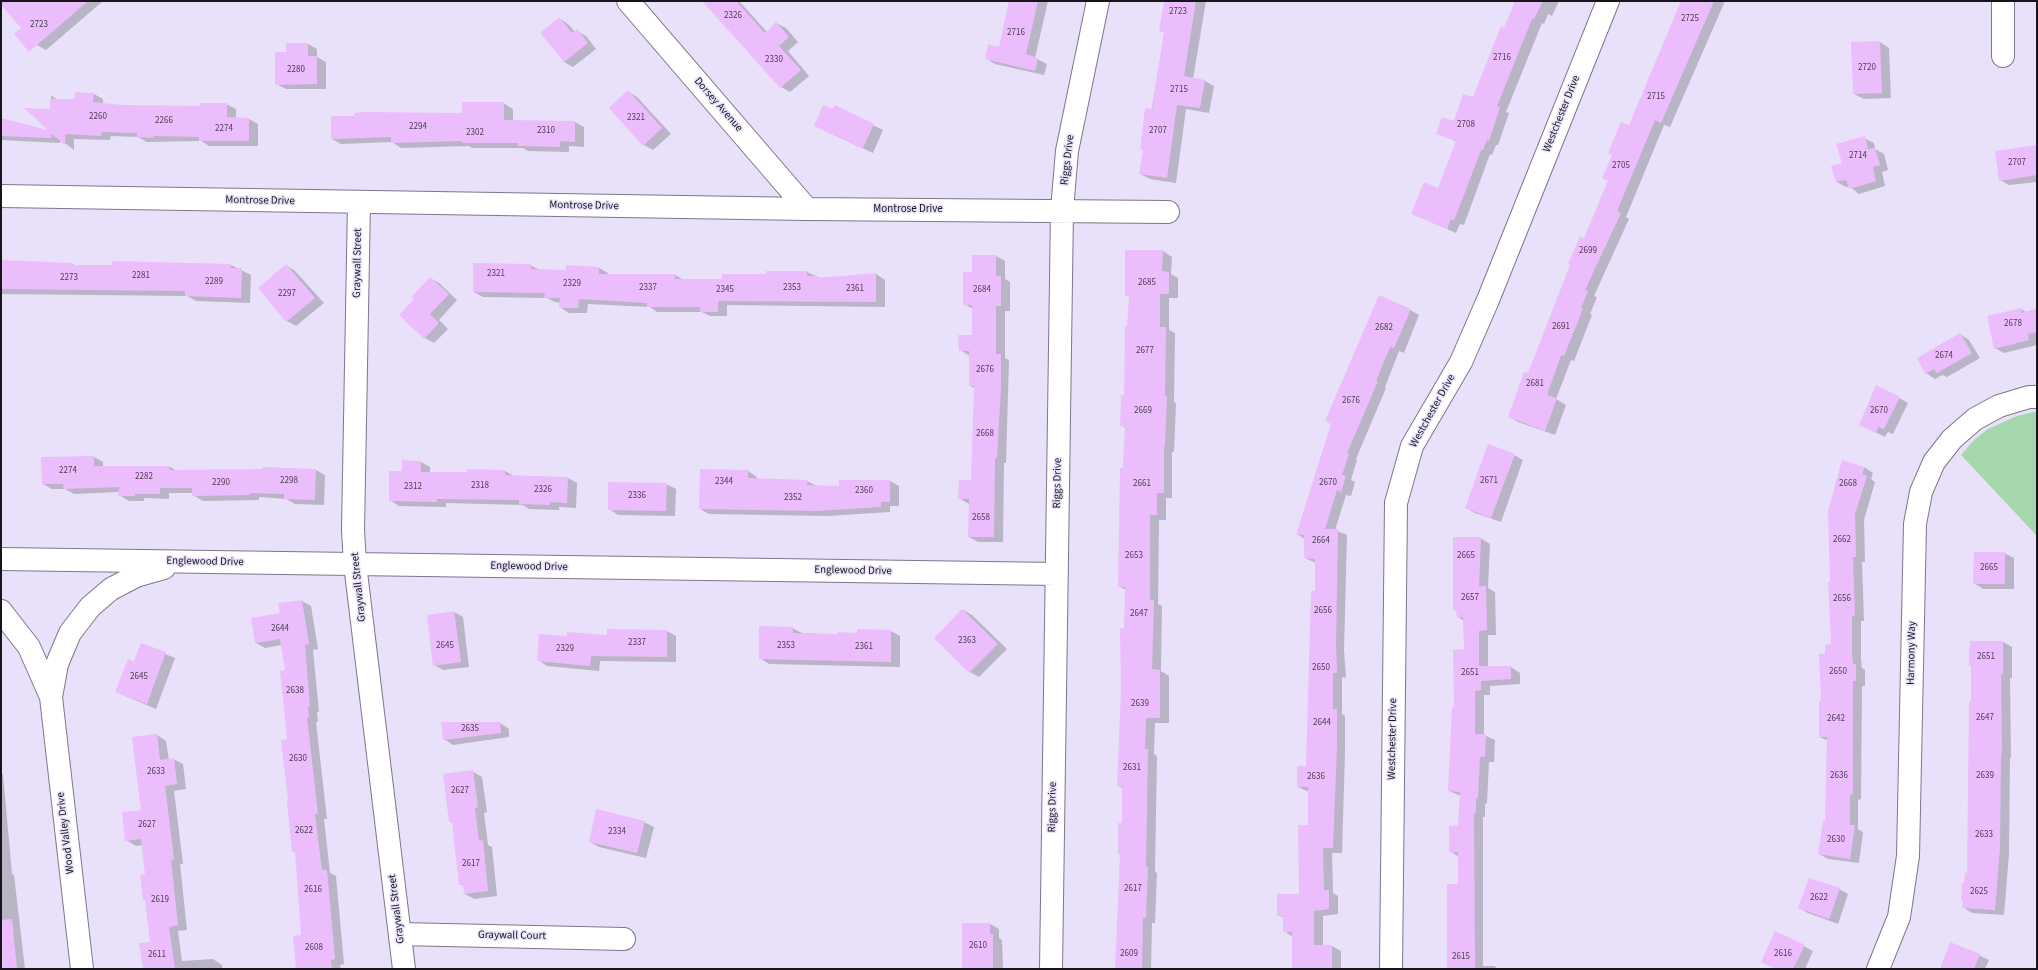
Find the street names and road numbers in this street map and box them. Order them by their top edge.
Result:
street label: Westchester Drive [1541,74,1583,154]
street label: Dorsey Avenue [691,75,745,135]
street label: Riggs Drive [1058,134,1078,186]
street label: Montrose Drive [225,194,295,208]
street label: Montrose Drive [549,199,619,213]
street label: Montrose Drive [873,203,943,217]
street label: Graywall Street [351,228,365,298]
street label: Westchester Drive [1407,372,1459,450]
street label: Riggs Drive [1051,458,1065,508]
street label: Graywall Street [349,552,369,622]
street label: Englewood Drive [166,555,244,569]
street label: Englewood Drive [490,560,568,574]
street label: Englewood Drive [814,564,892,578]
street label: Harmony Way [1905,621,1919,685]
street label: Westchester Drive [1386,698,1400,780]
street label: Riggs Drive [1046,782,1060,832]
street label: Wood Valley Drive [54,791,78,875]
street label: Graywall Street [386,874,408,944]
street label: Graywall Court [478,929,546,943]

